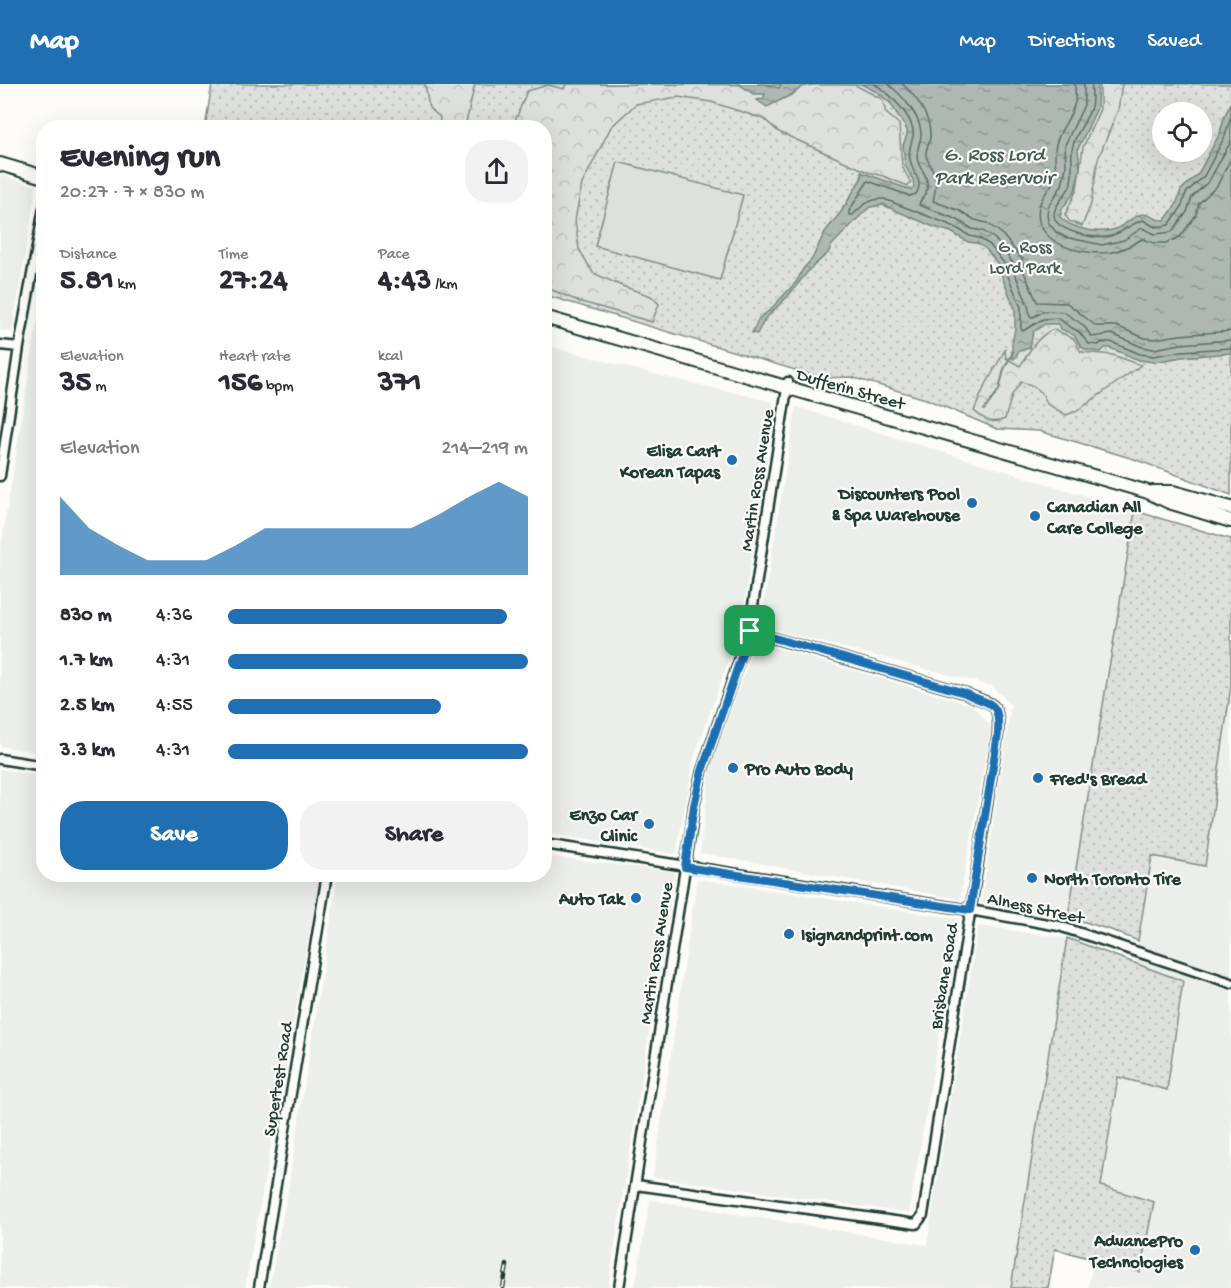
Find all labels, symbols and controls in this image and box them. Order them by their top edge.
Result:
text: Map [30,26,79,59]
text: Map [959,30,996,55]
text: Directions [1029,30,1114,55]
text: Saved [1147,30,1201,55]
map controls [1152,102,1212,162]
button: locate [1152,102,1212,162]
text: Evening run [60,140,220,178]
button: share [465,140,528,203]
water label: G. Ross Lord Park Reservoir [934,145,1057,191]
text: 20:27 · 7 × 830 m [60,182,205,205]
park label: G. Ross Lord Park [989,238,1063,280]
text: Distance [60,246,117,265]
text: Time [219,246,248,265]
text: Pace [378,246,409,265]
text: 5.81 [60,265,114,300]
text: 27:24 [219,265,288,300]
text: 4:43 [378,265,431,300]
text: km [114,276,136,295]
text: /km [431,276,458,295]
text: Elevation [60,348,124,367]
text: Heart rate [219,348,291,367]
text: kcal [378,348,403,367]
street label: Dufferin Street [793,365,908,416]
text: 35 [60,367,91,402]
text: 156 [219,367,262,402]
text: 371 [378,367,421,402]
text: m [91,378,107,397]
text: bpm [262,378,294,397]
street label: Martin Ross Avenue [737,407,780,553]
text: Elevation [60,438,140,461]
text: 214–219 m [442,438,528,461]
place label: Elisa Cart Korean Tapas [619,442,722,484]
marker: Elisa Cart Korean Tapas [725,453,739,467]
place label: Discounters Pool & Spa Warehouse [832,485,961,527]
marker: Discounters Pool & Spa Warehouse [965,496,979,510]
place label: Canadian All Care College [1046,498,1143,540]
marker: Canadian All Care College [1028,509,1042,523]
text: 830 m [60,605,112,628]
text: 4:36 [156,605,192,628]
pin [724,605,775,656]
icon: arrive [733,614,766,647]
text: 1.7 km [60,650,113,673]
text: 4:31 [156,650,190,673]
text: 2.5 km [60,695,114,718]
text: 4:55 [156,695,193,718]
text: 3.3 km [60,740,115,763]
text: 4:31 [156,740,190,763]
place label: Pro Auto Body [744,760,853,781]
marker: Pro Auto Body [726,761,740,775]
place label: Fred's Bread [1049,770,1149,791]
marker: Fred's Bread [1031,771,1045,785]
button: Save [60,801,288,870]
button: Share [300,801,528,870]
place label: Enzo Car Clinic [570,806,640,848]
marker: Enzo Car Clinic [642,817,656,831]
place label: North Toronto Tire [1044,870,1181,891]
marker: North Toronto Tire [1025,871,1039,885]
street label: Martin Ross Avenue [636,880,679,1026]
street label: Alness Street [985,889,1087,930]
place label: Auto Tak [558,890,626,911]
marker: Auto Tak [629,891,643,905]
street label: Brisbane Road [927,920,964,1032]
place label: Isignandprint.com [801,926,933,947]
marker: Isignandprint.com [782,927,796,941]
street label: Supertest Road [260,1019,299,1138]
place label: AdvancePro Technologies [1088,1232,1184,1274]
marker: AdvancePro Technologies [1188,1243,1202,1257]

